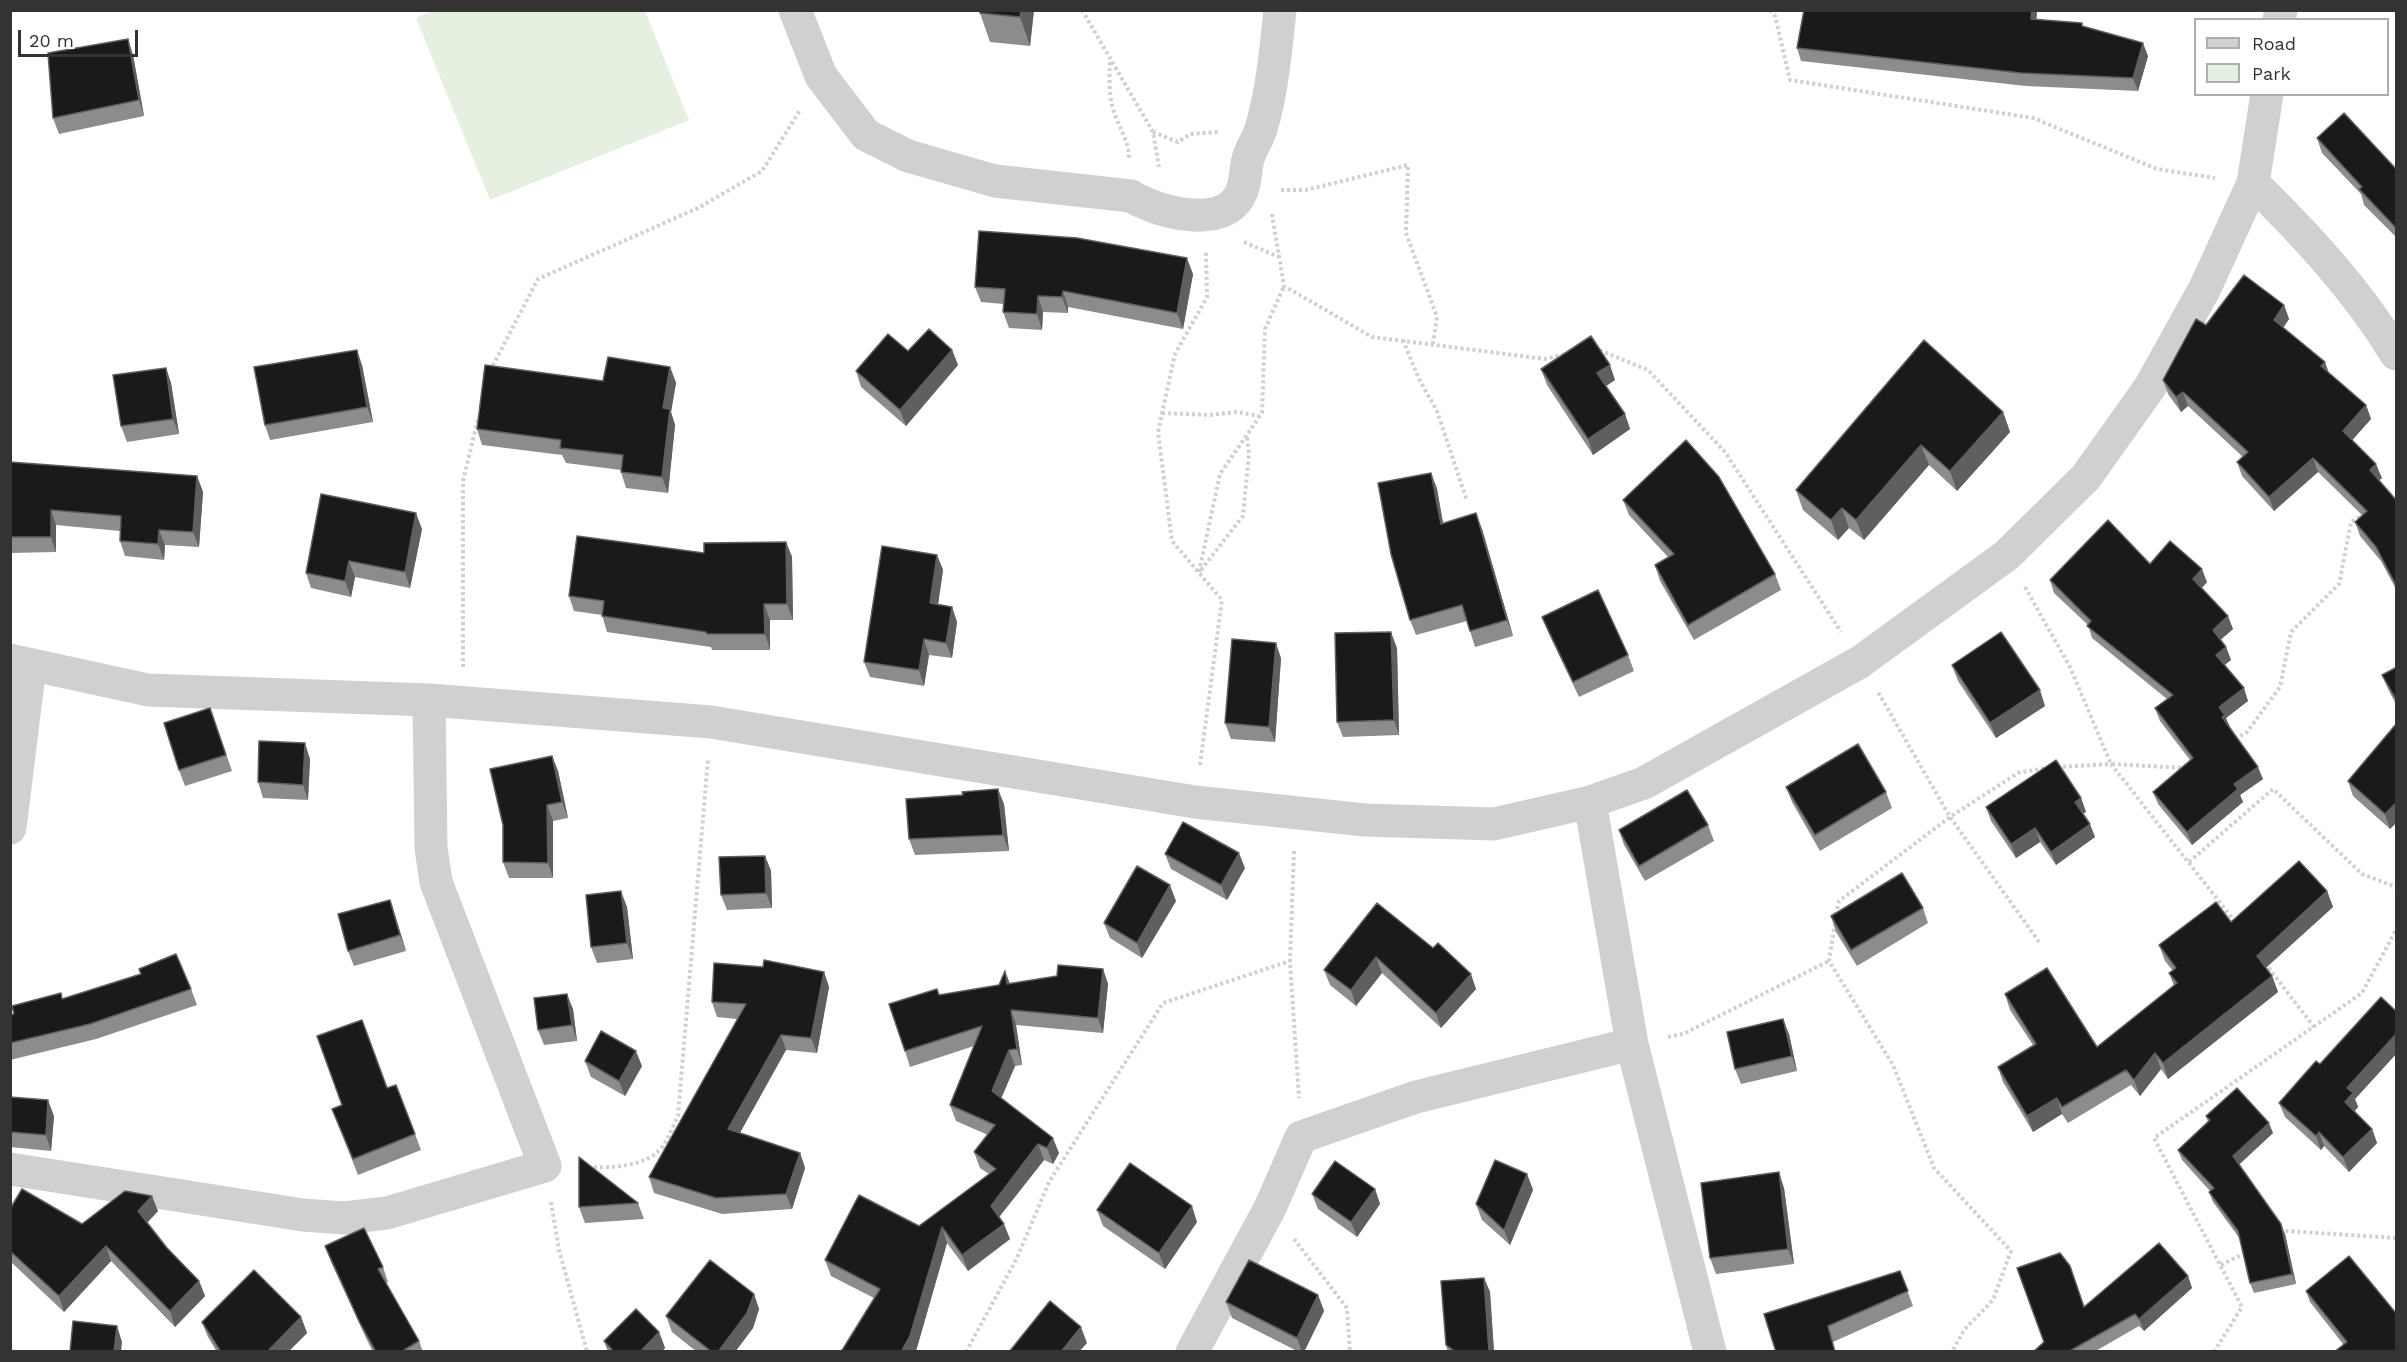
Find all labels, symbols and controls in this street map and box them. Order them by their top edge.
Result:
scale bar [21,18,141,56]
legend [2194,18,2389,96]
text: 20 m [29,30,74,51]
text: Road [2252,33,2296,54]
text: Park [2252,63,2291,84]

